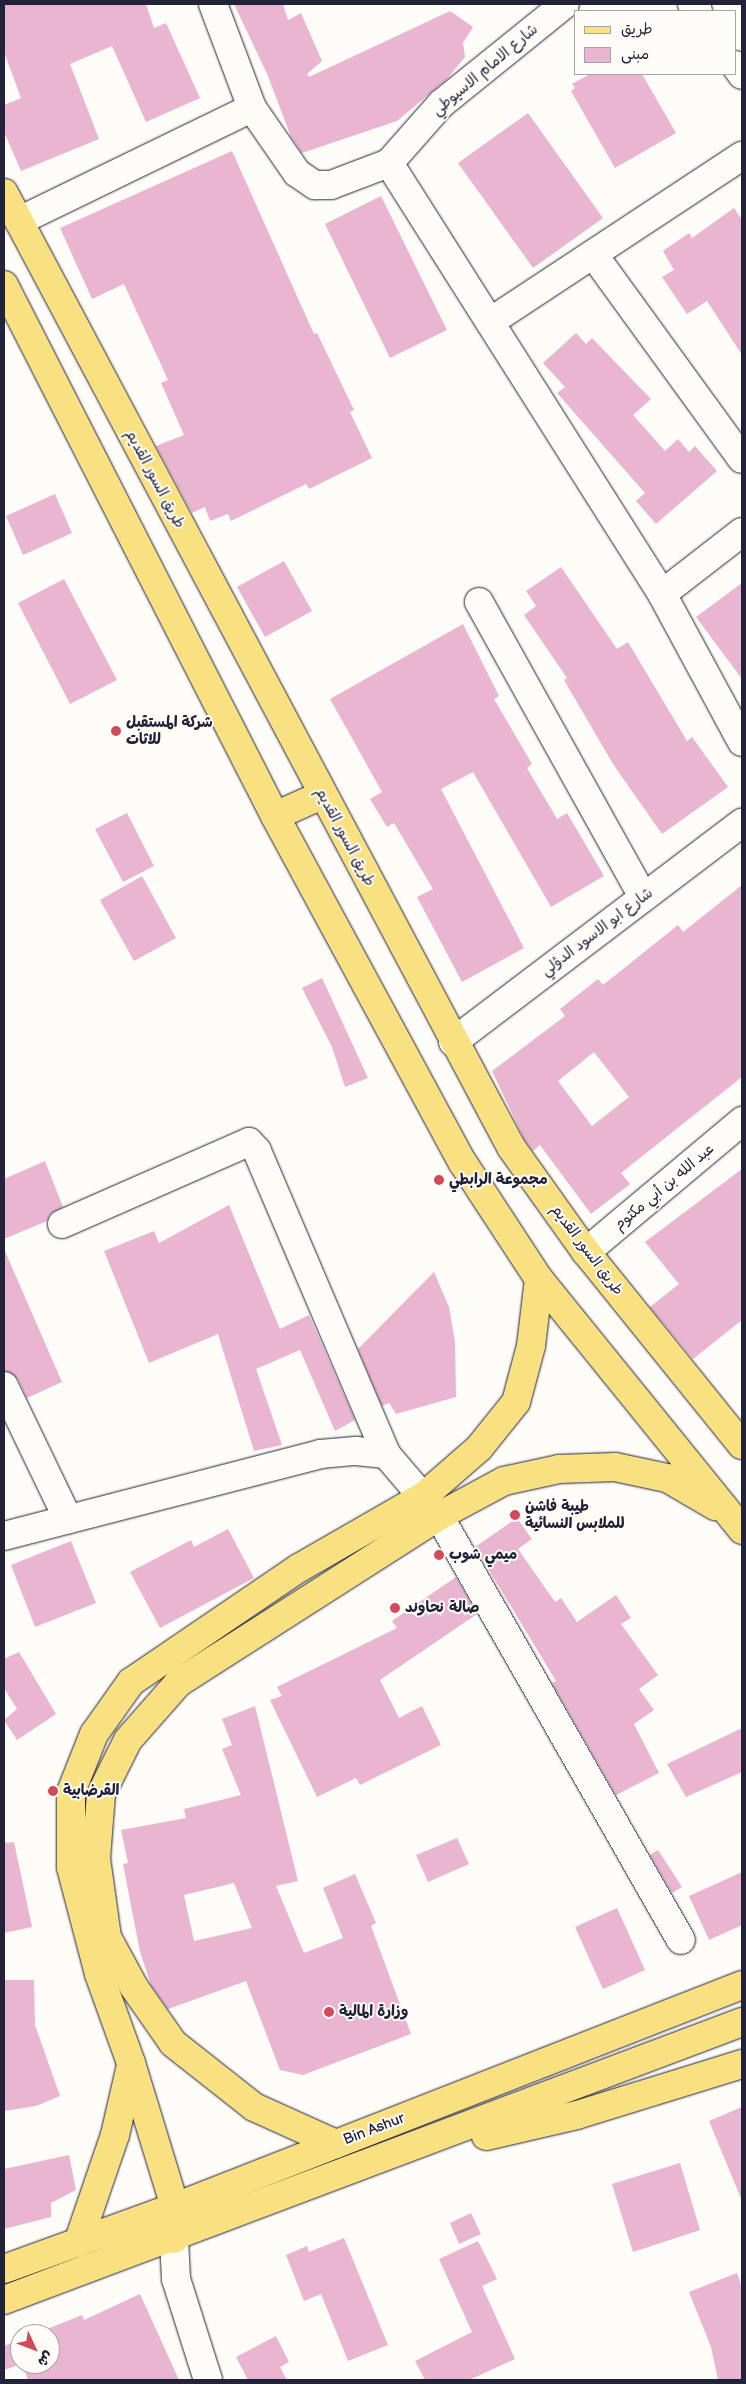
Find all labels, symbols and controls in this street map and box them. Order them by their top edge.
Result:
legend [574,10,736,75]
street label: شارع الامام الاسيوطي [428,20,542,120]
text: طريق [621,20,653,39]
text: مبنى [621,45,649,64]
street label: طريق السور القديم [121,427,189,531]
place label: شركة المستقبل للاثات [126,713,213,748]
marker: شركة المستقبل للاثات [110,725,122,737]
street label: طريق السور القديم [311,785,379,889]
street label: شارع ابو الاسود الدؤلي [538,884,656,980]
street label: عبد الله بن أبي مكتوم [610,1140,718,1234]
place label: مجموعة الرابطي [449,1171,548,1189]
marker: مجموعة الرابطي [433,1174,445,1186]
street label: طريق السور القديم [547,1201,627,1299]
place label: طيبة فاشن للملابس النسائية [525,1497,625,1532]
marker: طيبة فاشن للملابس النسائية [509,1509,521,1521]
place label: ميمي شوب [449,1546,517,1564]
marker: ميمي شوب [433,1549,445,1561]
place label: صالة نحاوند [405,1599,479,1617]
marker: صالة نحاوند [389,1602,401,1614]
place label: القرضابية [63,1782,119,1800]
marker: القرضابية [47,1785,59,1797]
place label: وزارة المالية [339,2003,408,2021]
marker: وزارة المالية [323,2006,335,2018]
street label: Bin Ashur [341,2109,407,2149]
north arrow [10,2324,60,2374]
text: ش [34,2347,57,2370]

